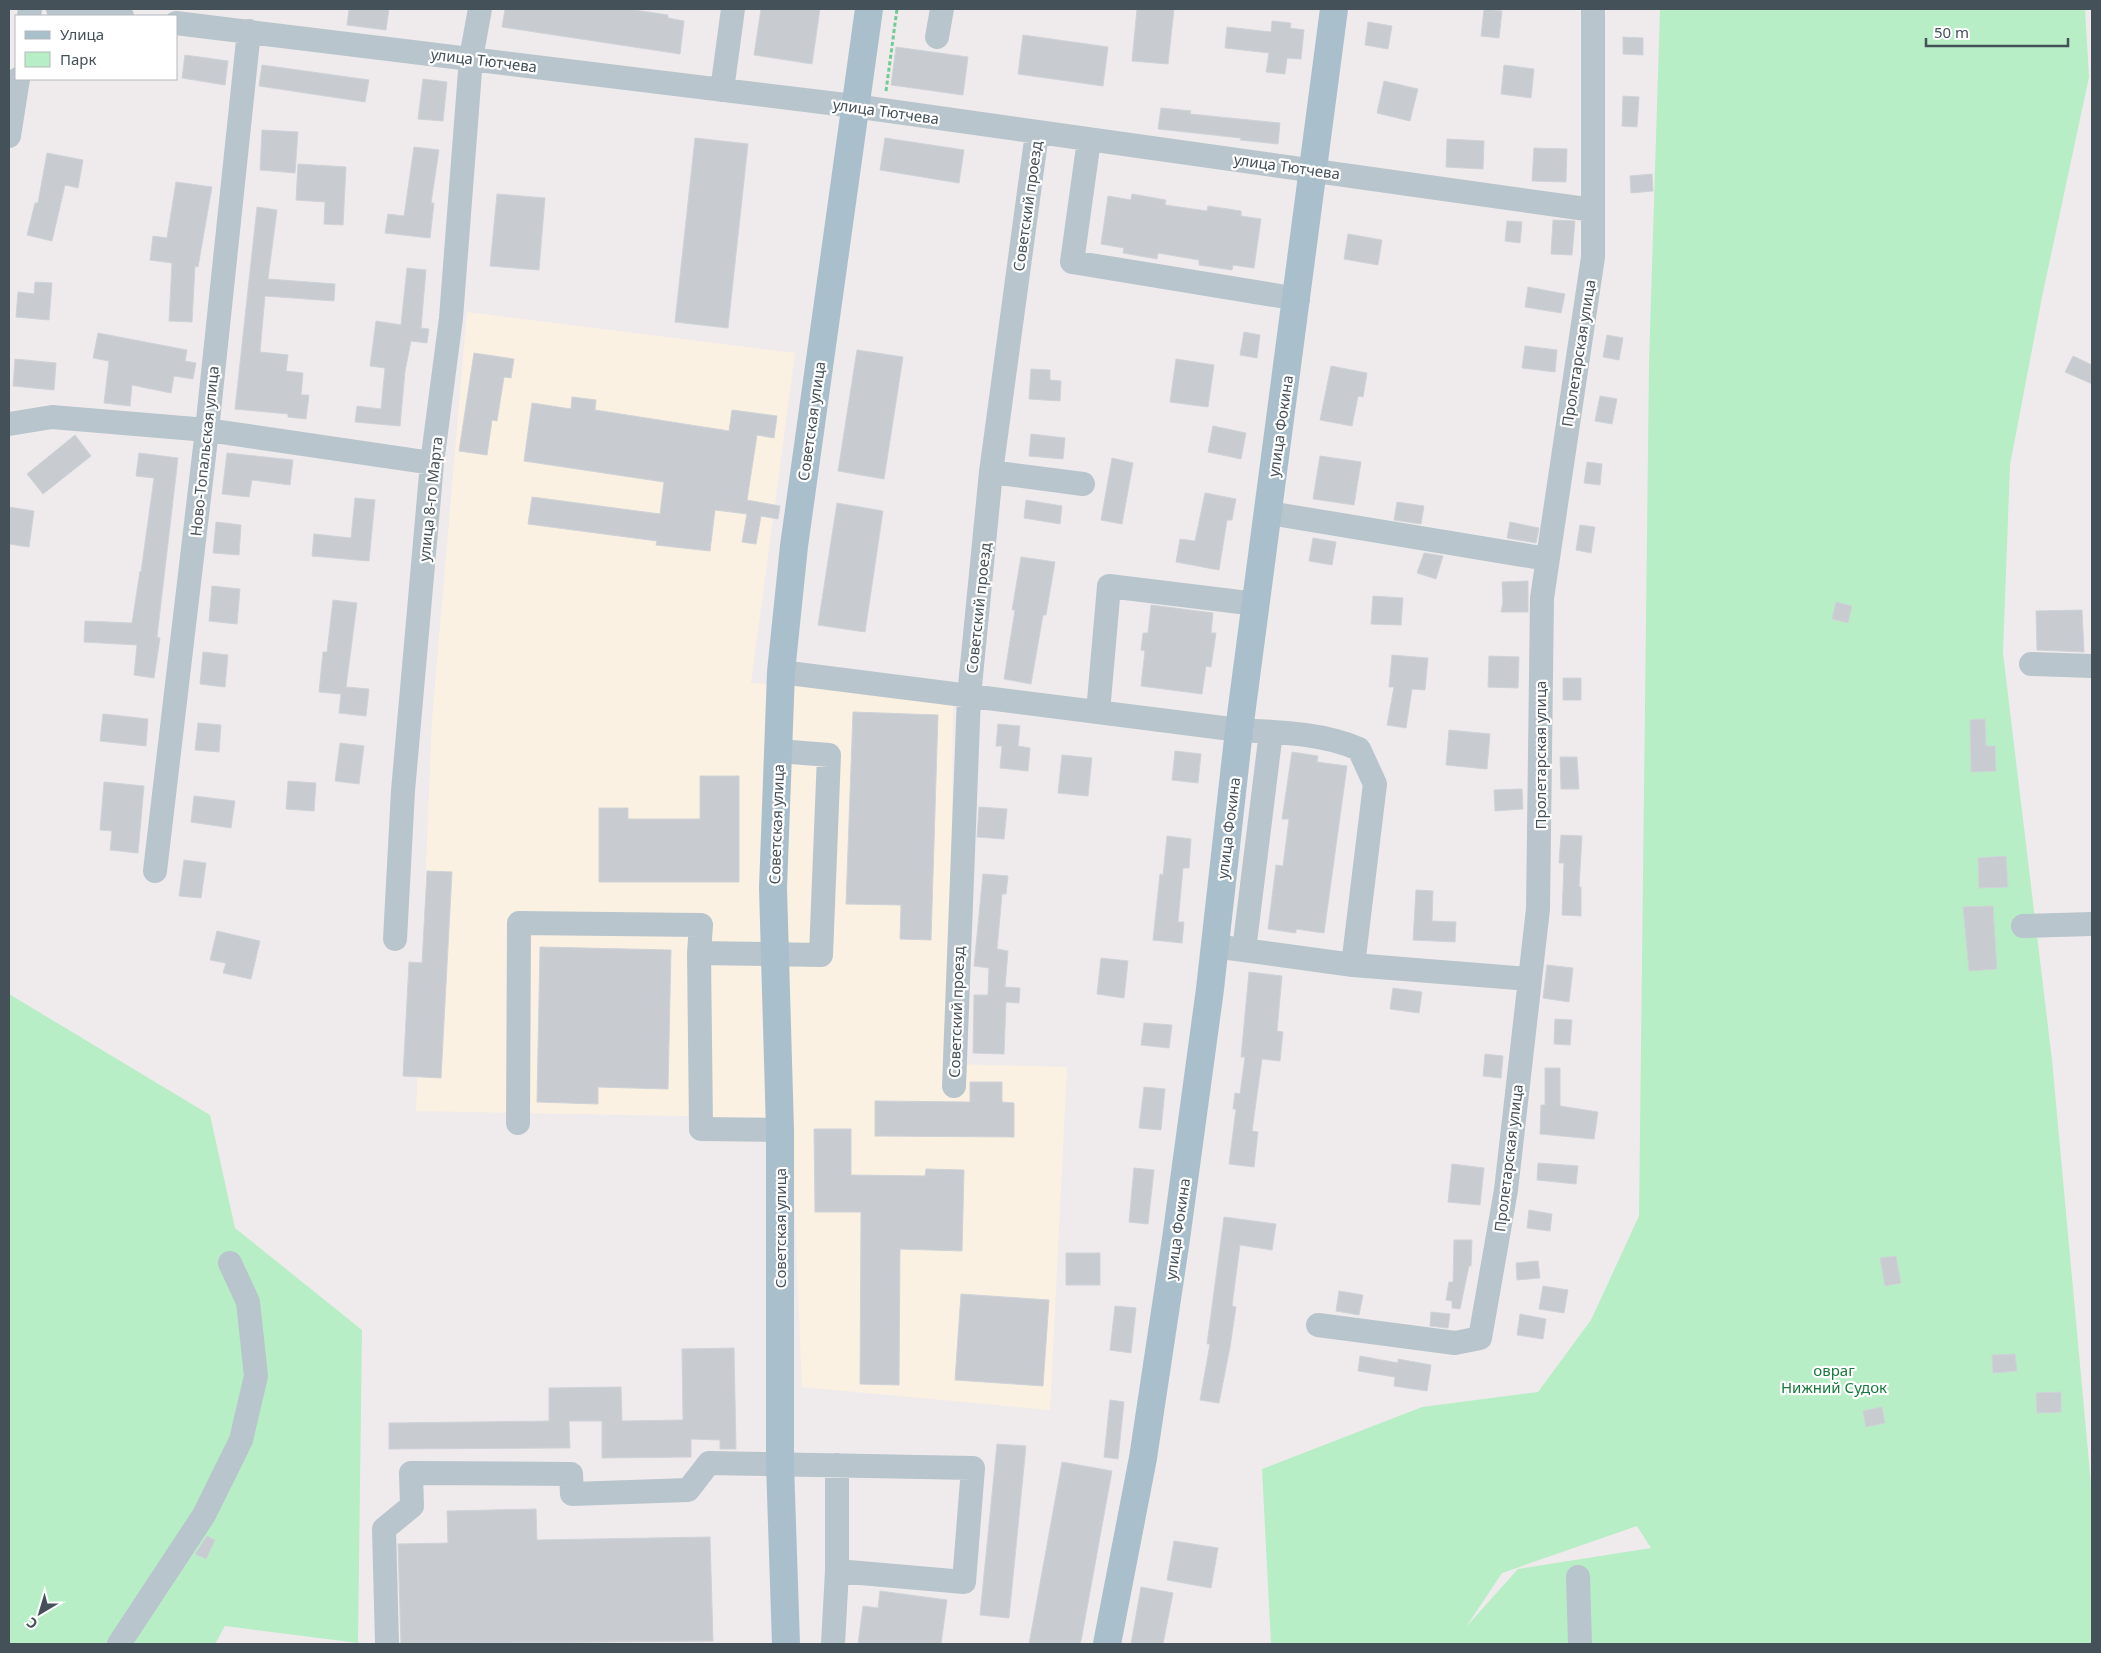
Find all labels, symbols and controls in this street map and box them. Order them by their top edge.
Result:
legend [15,15,178,80]
scale bar [1926,15,2068,47]
text: 50 m [1934,22,1969,42]
text: Улица [60,24,104,44]
street label: улица Тютчева [430,44,538,76]
text: Парк [60,49,96,69]
street label: улица Тютчева [832,94,940,128]
street label: Советский проезд [1008,139,1046,273]
street label: улица Тютчева [1233,149,1341,183]
street label: Пролетарская улица [1556,278,1600,428]
street label: Советская улица [793,360,829,482]
street label: Ново-Топальская улица [185,365,223,537]
street label: улица Фокина [1263,374,1297,478]
street label: улица 8-го Марта [414,436,446,562]
street label: Советский проезд [961,542,995,674]
street label: Пролетарская улица [1530,681,1550,829]
street label: Советская улица [764,763,788,885]
street label: улица Фокина [1212,776,1244,880]
street label: Советский проезд [944,946,968,1078]
street label: Пролетарская улица [1489,1083,1527,1233]
street label: Советская улица [770,1168,790,1288]
street label: улица Фокина [1160,1177,1194,1281]
park label: овраг Нижний Судок [1781,1360,1887,1397]
north arrow [15,1588,65,1638]
text: С [22,1613,41,1634]

